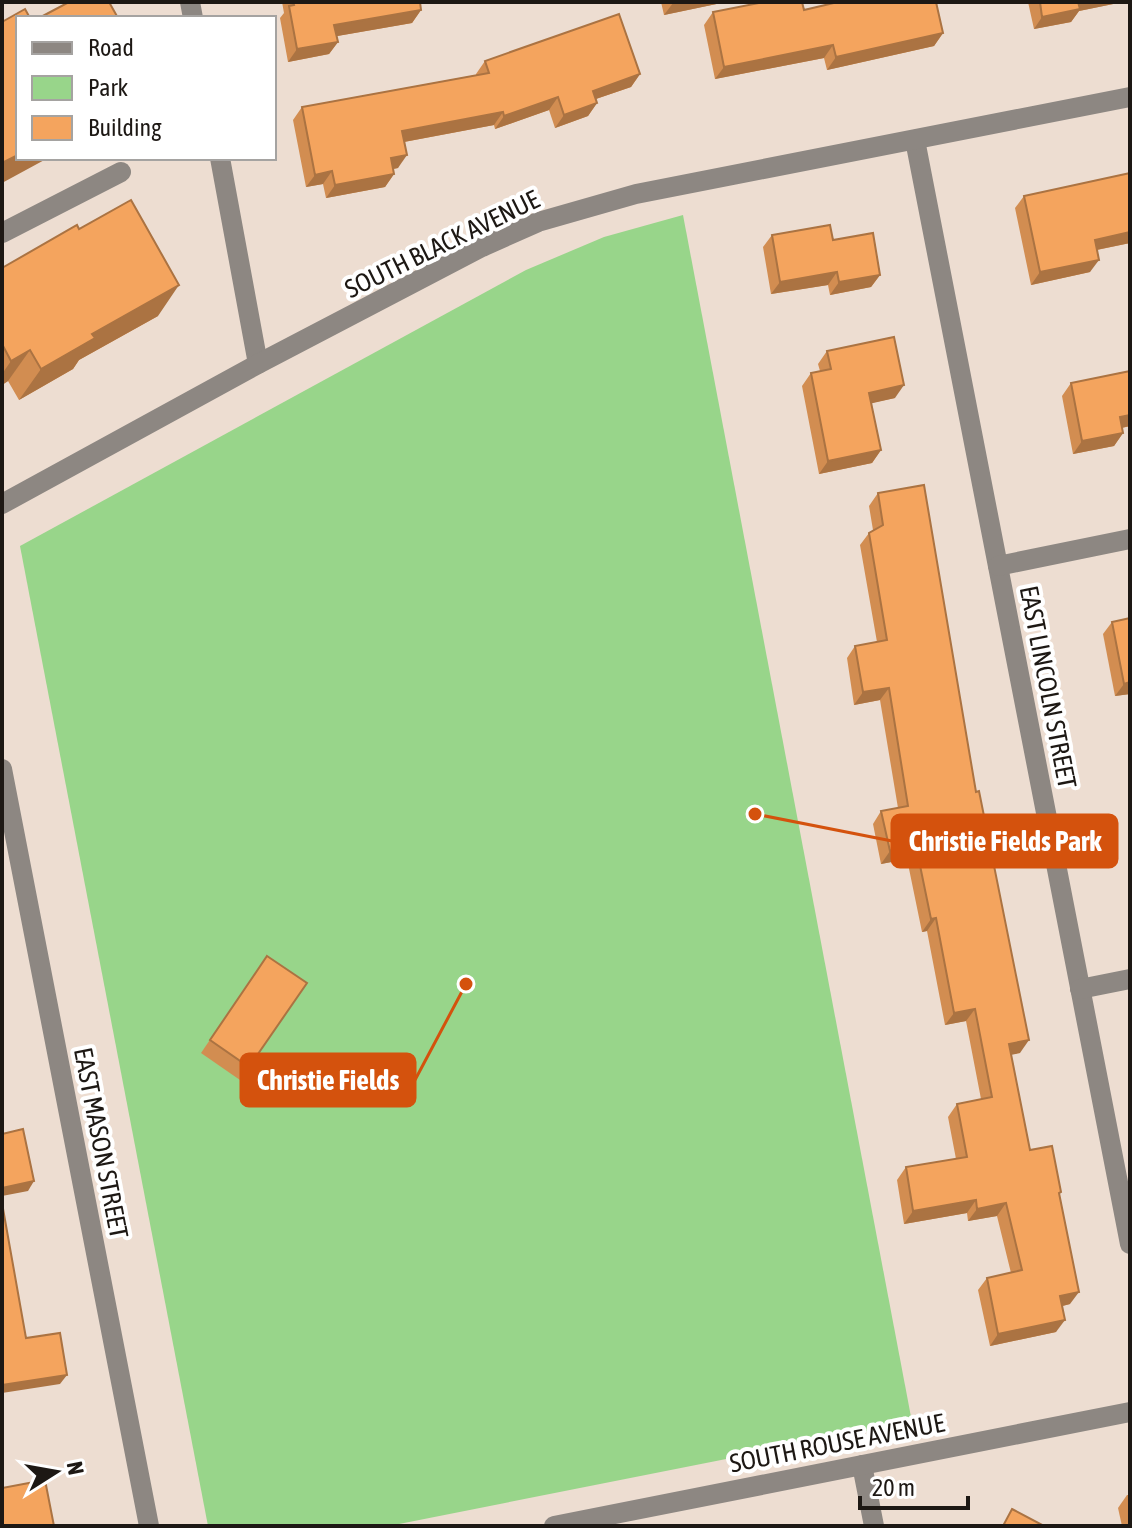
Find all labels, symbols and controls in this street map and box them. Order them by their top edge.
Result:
legend [16,16,276,160]
text: Road [88,34,134,61]
text: Park [88,74,129,101]
text: Building [88,114,162,141]
street label: SOUTH BLACK AVENUE [340,184,544,304]
street label: EAST LINCOLN STREET [1014,583,1082,792]
callout: Christie Fields Park [892,815,1117,867]
text: Christie Fields Park [908,825,1102,857]
street label: EAST MASON STREET [68,1045,134,1242]
callout: Christie Fields [241,1054,415,1106]
text: Christie Fields [257,1064,399,1096]
street label: SOUTH ROUSE AVENUE [727,1407,947,1479]
north arrow [16,1432,96,1512]
text: N [62,1459,90,1477]
scale bar [860,1460,968,1510]
text: 20 m [872,1474,915,1501]

